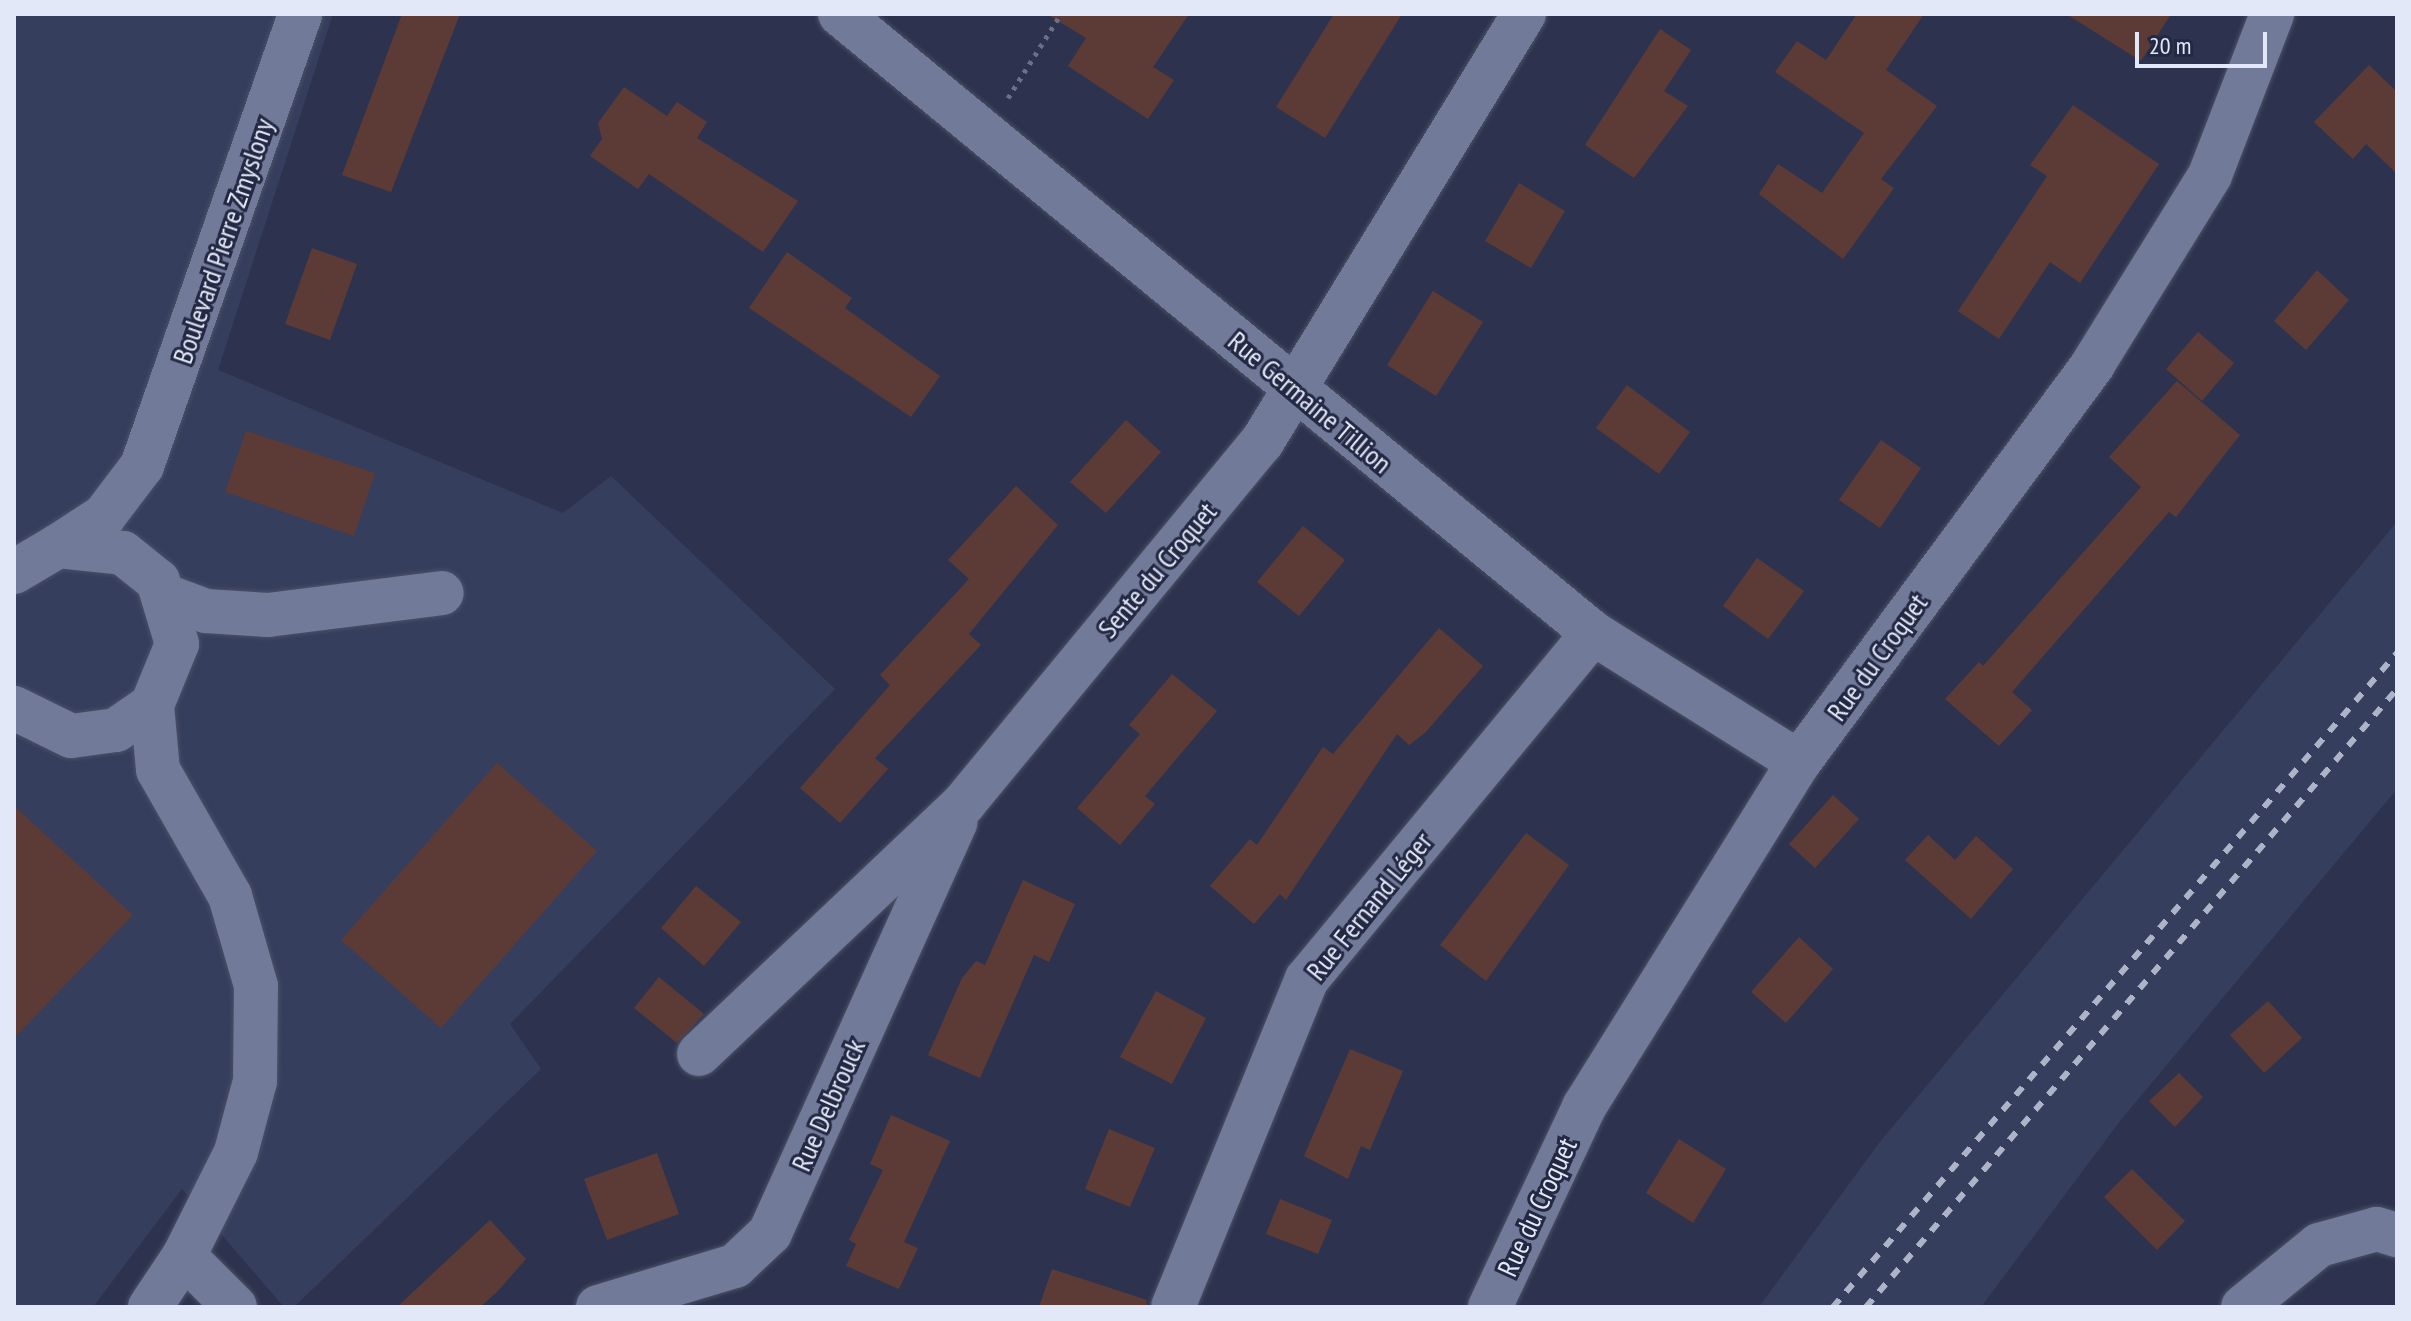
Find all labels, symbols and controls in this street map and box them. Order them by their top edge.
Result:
scale bar [2139,16,2271,66]
text: 20 m [2149,30,2191,61]
street label: Boulevard Pierre Zmyslony [165,114,281,368]
street label: Rue Germaine Tillion [1221,324,1399,480]
street label: Sente du Croquet [1091,495,1223,645]
street label: Rue du Croquet [1820,587,1934,727]
street label: Rue Fernand Léger [1299,825,1439,987]
street label: Rue Delbrouck [784,1034,872,1176]
street label: Rue du Croquet [1490,1132,1584,1282]

